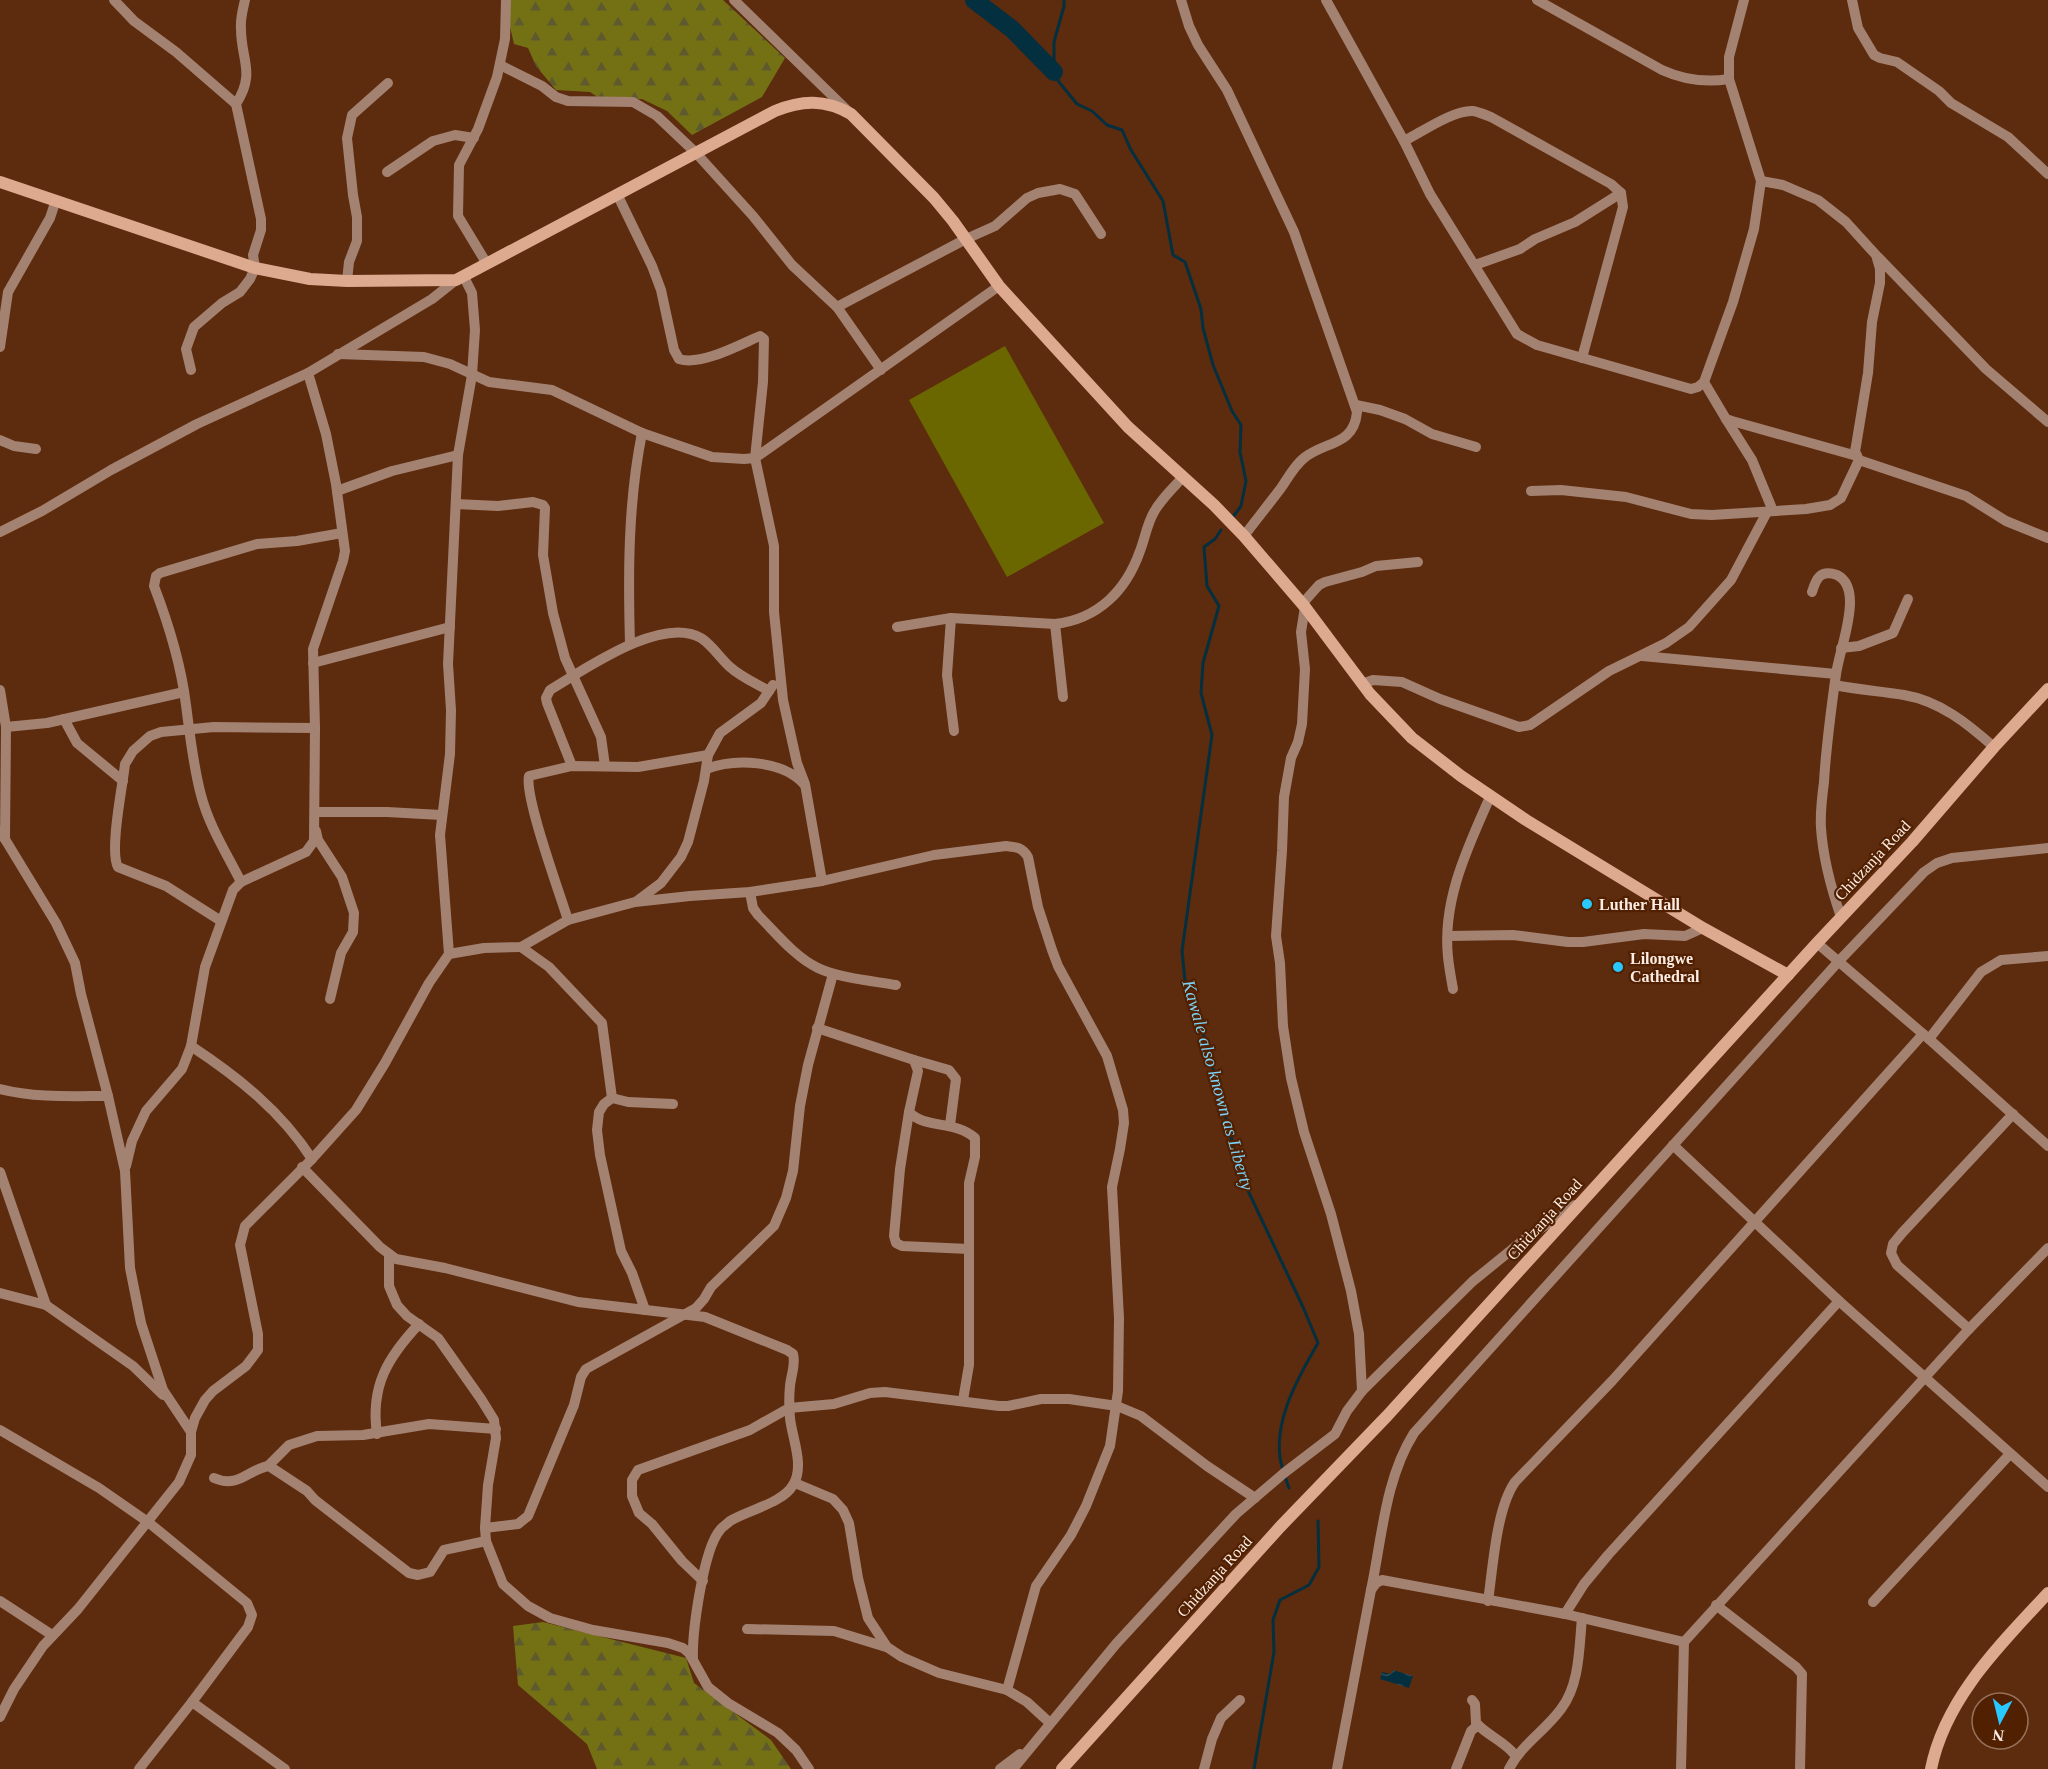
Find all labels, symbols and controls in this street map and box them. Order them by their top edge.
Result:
street label: Chidzanja Road [1831,817,1914,904]
place label: Luther Hall [1599,896,1681,913]
marker: Luther Hall [1580,897,1594,911]
place label: Lilongwe Cathedral [1630,950,1700,985]
marker: Lilongwe Cathedral [1611,960,1625,974]
water label: Kawale also known as Liberty [1178,976,1258,1193]
street label: Chidzanja Road [1504,1176,1586,1264]
street label: Chidzanja Road [1174,1533,1256,1621]
north arrow [1970,1691,2030,1751]
text: N [1991,1726,2005,1745]

